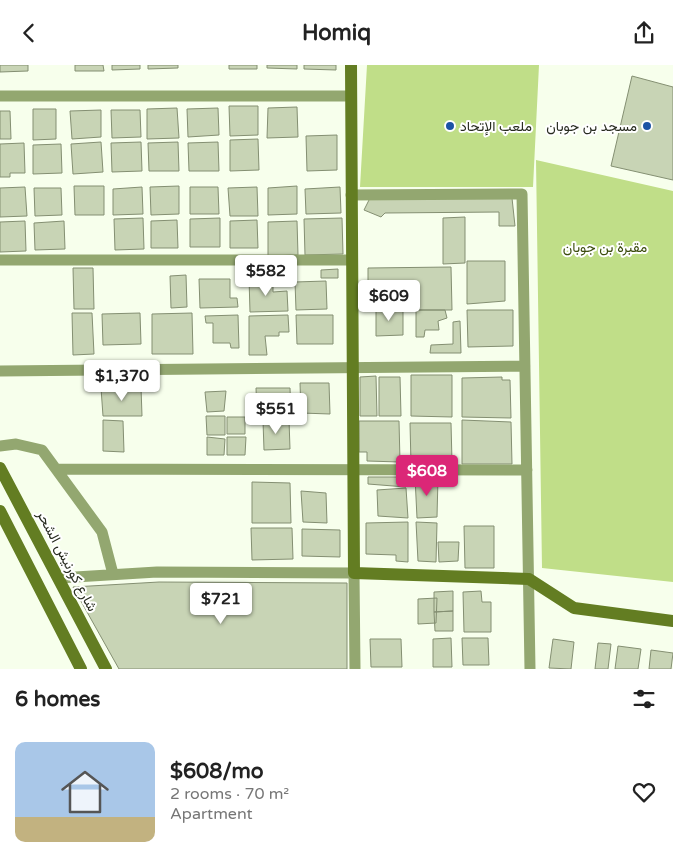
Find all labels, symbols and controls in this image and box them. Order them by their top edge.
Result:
icon: back [15,19,43,47]
icon: share [630,19,658,47]
text: Homiq [302,20,371,46]
place label: ملعب الإتحاد [460,118,532,136]
place label: مسجد بن جوبان [546,118,637,135]
marker: ملعب الإتحاد [444,120,456,132]
marker: مسجد بن جوبان [641,120,653,132]
park label: مقبرة بن جوبان [563,239,647,256]
pin: $582 [236,255,296,297]
text: $582 [246,261,286,281]
pin: $609 [359,279,419,322]
text: $609 [369,286,409,306]
pin: $1,370 [81,359,163,402]
text: $1,370 [95,366,149,386]
pin: $551 [246,393,306,435]
text: $551 [256,399,296,419]
pin: $608 [397,455,457,497]
text: $608 [407,461,447,481]
street label: شارع كورنيش الشحر [31,507,101,615]
pin: $721 [191,583,251,625]
text: $721 [201,589,241,609]
icon: filters [630,685,658,713]
text: 6 homes [15,687,100,712]
text: $608/mo [170,759,264,784]
icon: home [55,762,115,822]
icon: heart [630,778,658,806]
text: 2 rooms · 70 m² [170,784,289,804]
text: Apartment [170,804,253,824]

